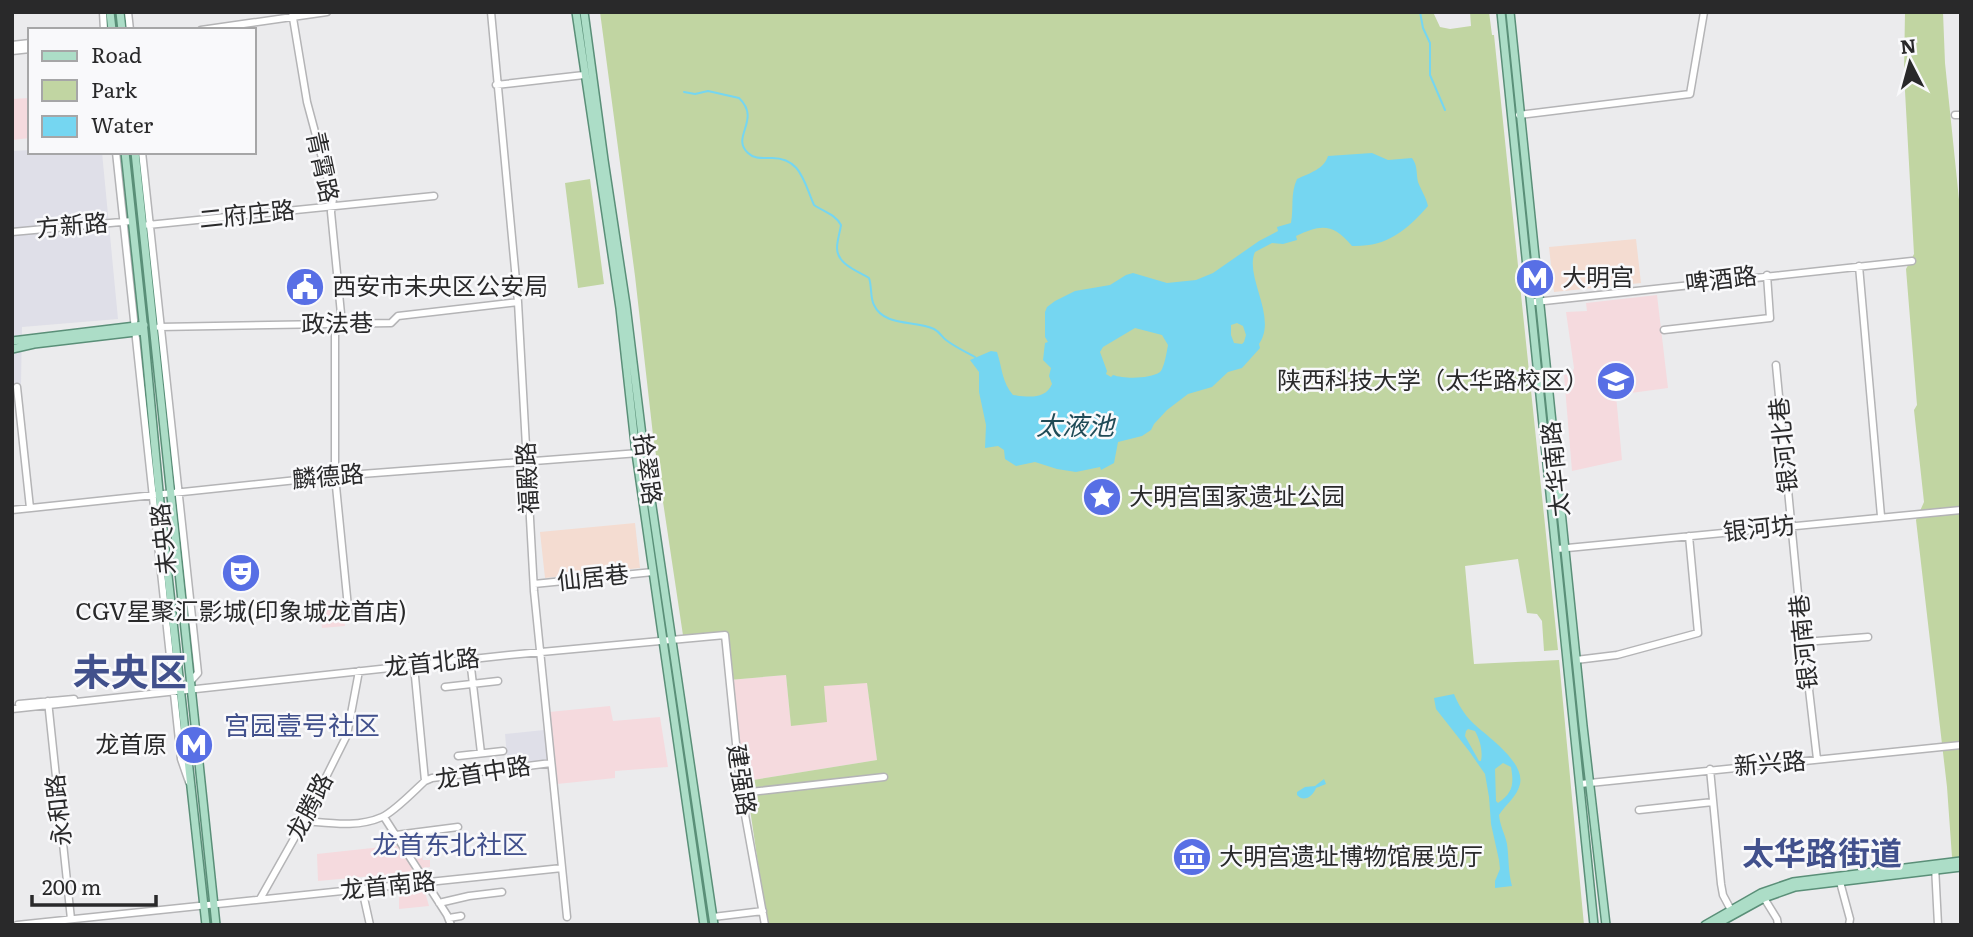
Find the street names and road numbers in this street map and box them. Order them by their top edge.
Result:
street label: 青霄路 [300,128,349,205]
street label: 二府庄路 [197,190,296,235]
street label: 方新路 [34,203,109,244]
street label: 啤酒路 [1683,256,1759,299]
street label: 政法巷 [301,303,373,340]
street label: 银河北巷 [1759,396,1804,495]
street label: 太华南路 [1531,420,1576,519]
street label: 拾翠路 [627,431,672,507]
street label: 福殿路 [506,441,545,515]
street label: 麟德路 [290,454,365,495]
street label: 未央路 [140,502,183,577]
street label: 银河坊 [1721,505,1796,548]
street label: 仙居巷 [555,554,630,597]
street label: 银河南巷 [1779,593,1824,692]
street label: 龙首北路 [382,638,481,683]
street label: 建强路 [721,741,766,818]
street label: 新兴路 [1732,741,1807,782]
street label: 龙首中路 [432,746,533,795]
street label: 龙腾路 [276,766,340,846]
street label: 永和路 [35,773,78,848]
street label: 龙首南路 [338,861,437,906]

